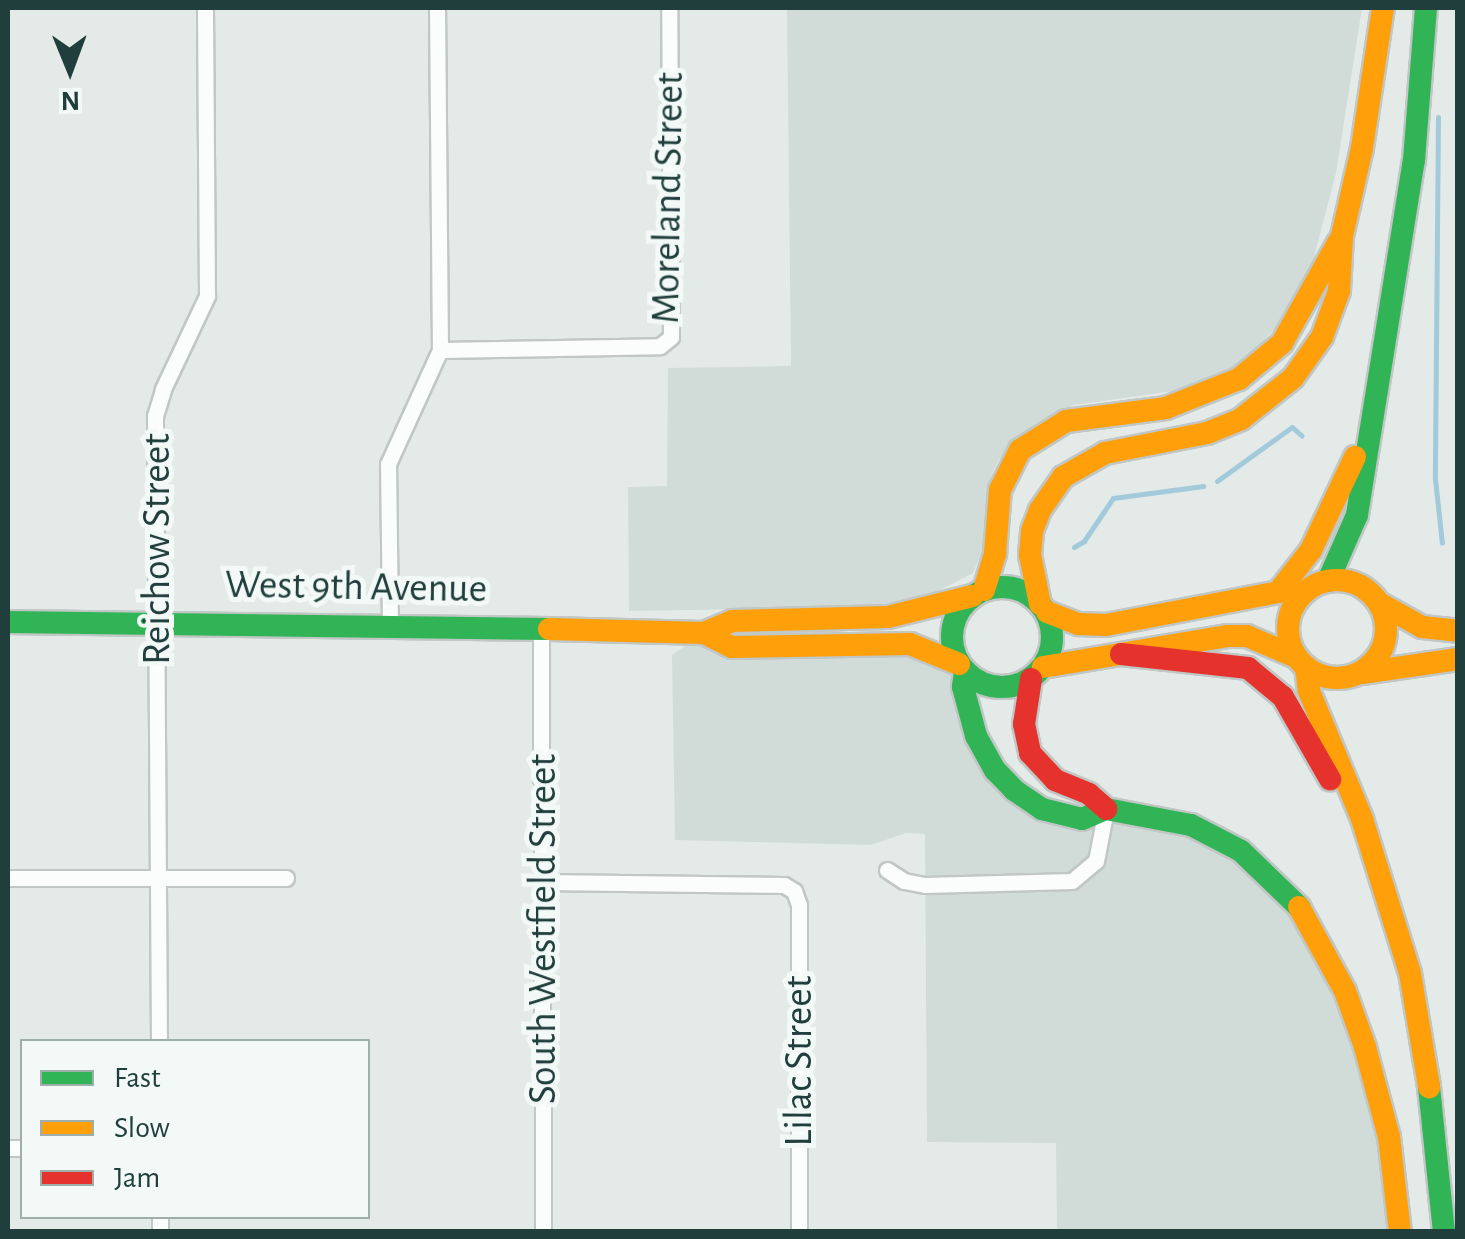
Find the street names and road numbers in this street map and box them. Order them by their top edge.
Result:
street label: Moreland Street [642,72,694,324]
street label: Reichow Street [133,433,181,665]
street label: West 9th Avenue [225,561,487,613]
street label: South Westfield Street [519,754,567,1104]
street label: Lilac Street [775,976,823,1146]

